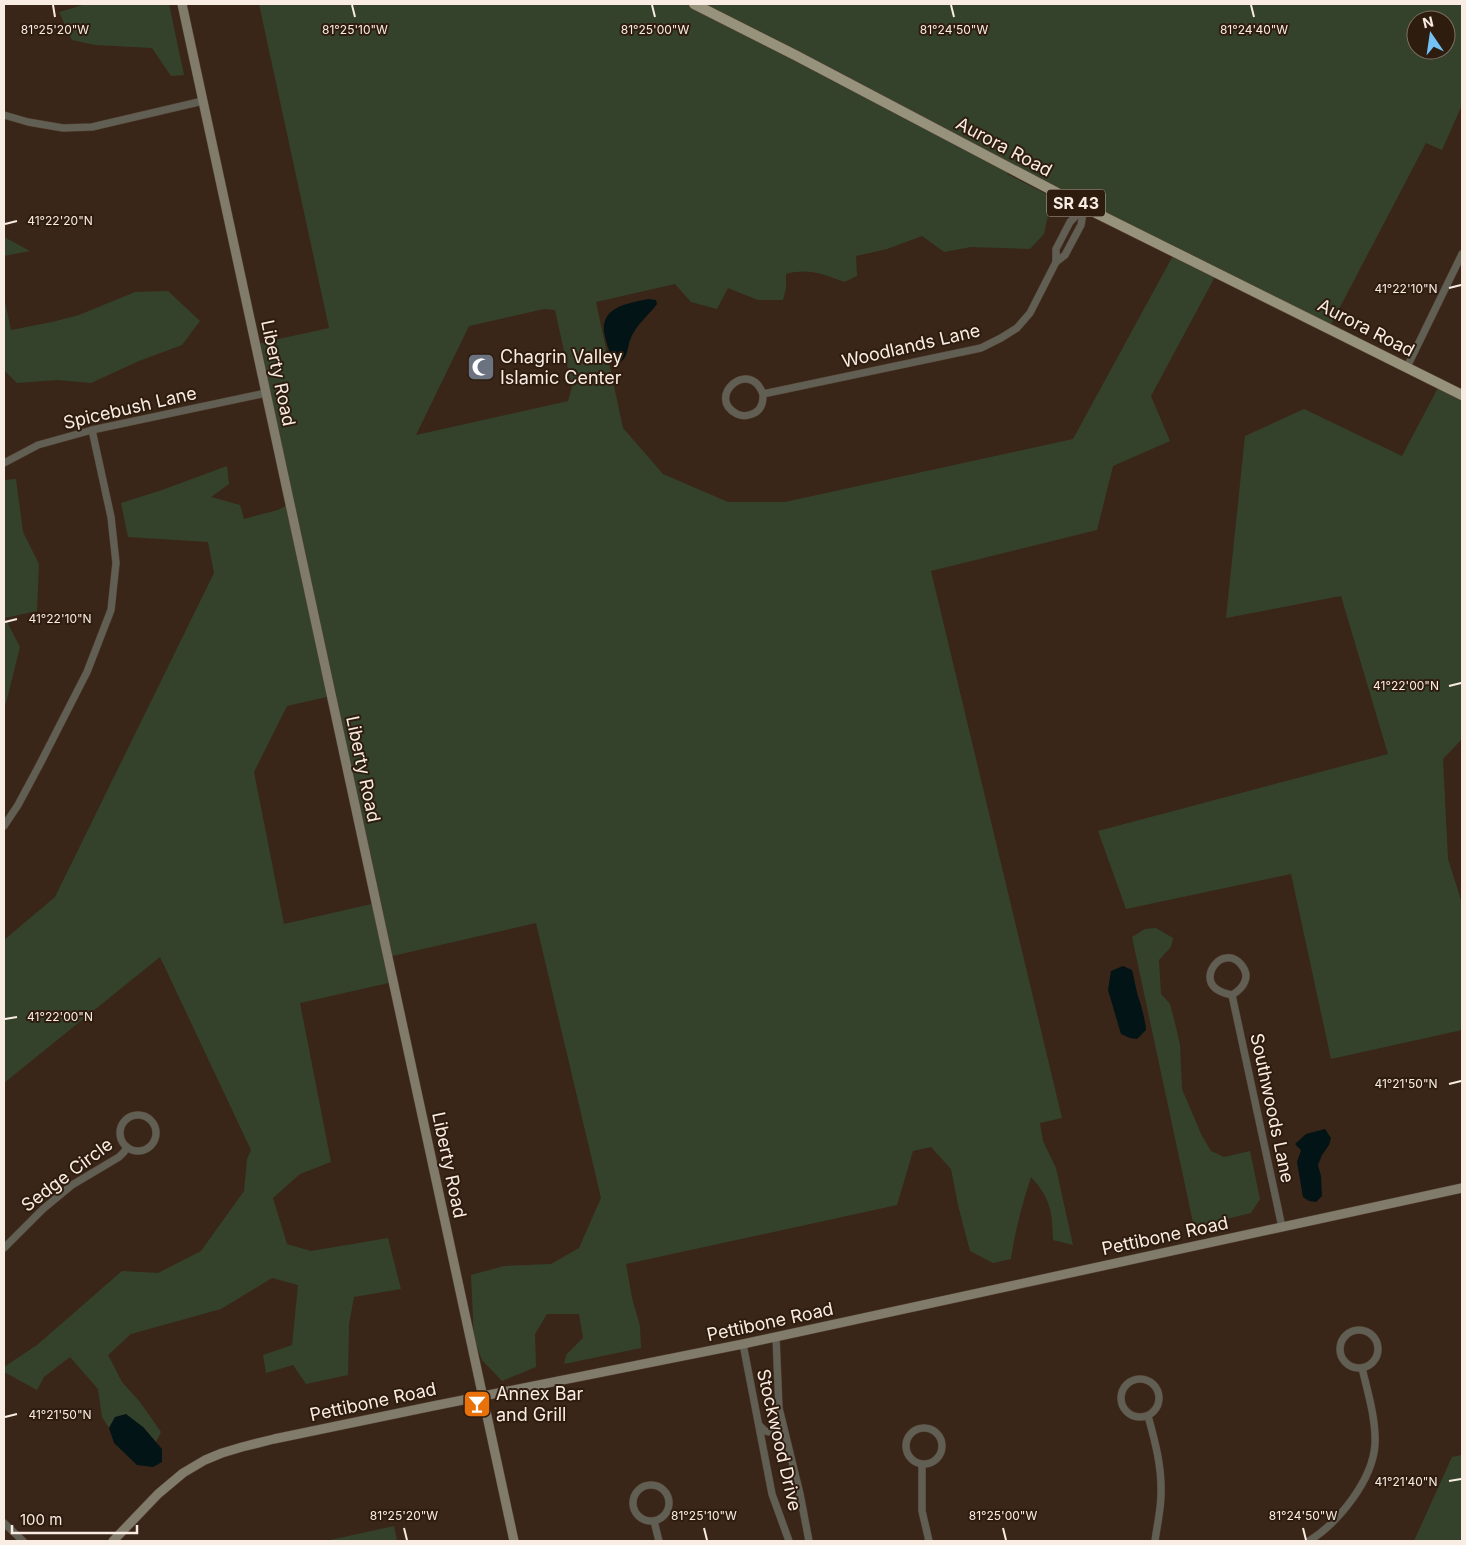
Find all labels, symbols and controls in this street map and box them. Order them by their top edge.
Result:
north arrow [1406,10,1456,60]
text: N [1421,12,1435,31]
text: 81°25'20"W [21,22,89,37]
text: 81°25'10"W [322,22,388,37]
text: 81°25'00"W [621,22,689,37]
text: 81°24'50"W [920,22,988,37]
text: 81°24'40"W [1220,22,1288,37]
street label: Aurora Road [953,112,1056,181]
road number: SR 43 [1047,190,1105,217]
text: 41°22'20"N [27,213,93,228]
text: 41°22'10"N [1374,281,1438,296]
street label: Aurora Road [1314,294,1418,361]
street label: Liberty Road [257,318,300,428]
street label: Woodlands Lane [840,319,982,372]
place label: Chagrin Valley Islamic Center [500,346,623,388]
mosque icon: Chagrin Valley Islamic Center [466,352,496,382]
street label: Spicebush Lane [61,382,199,433]
text: 41°22'10"N [28,611,92,626]
text: 41°22'00"N [1373,678,1439,693]
street label: Liberty Road [342,714,385,824]
text: 41°22'00"N [27,1009,93,1024]
street label: Southwoods Lane [1246,1031,1299,1185]
text: 41°21'50"N [1374,1076,1438,1091]
street label: Liberty Road [428,1110,471,1220]
street label: Sedge Circle [17,1133,116,1216]
street label: Pettibone Road [1100,1212,1230,1259]
street label: Pettibone Road [705,1298,835,1345]
street label: Stockwood Drive [753,1367,806,1513]
street label: Pettibone Road [308,1378,438,1425]
place label: Annex Bar and Grill [496,1383,584,1425]
bar icon: Annex Bar and Grill [462,1389,492,1419]
text: 41°21'50"N [28,1407,92,1422]
text: 41°21'40"N [1375,1474,1437,1489]
scale bar [12,1502,138,1534]
text: 81°25'20"W [370,1508,438,1523]
text: 81°25'10"W [671,1508,737,1523]
text: 81°25'00"W [969,1508,1037,1523]
text: 81°24'50"W [1269,1508,1337,1523]
text: 100 m [20,1510,62,1529]

